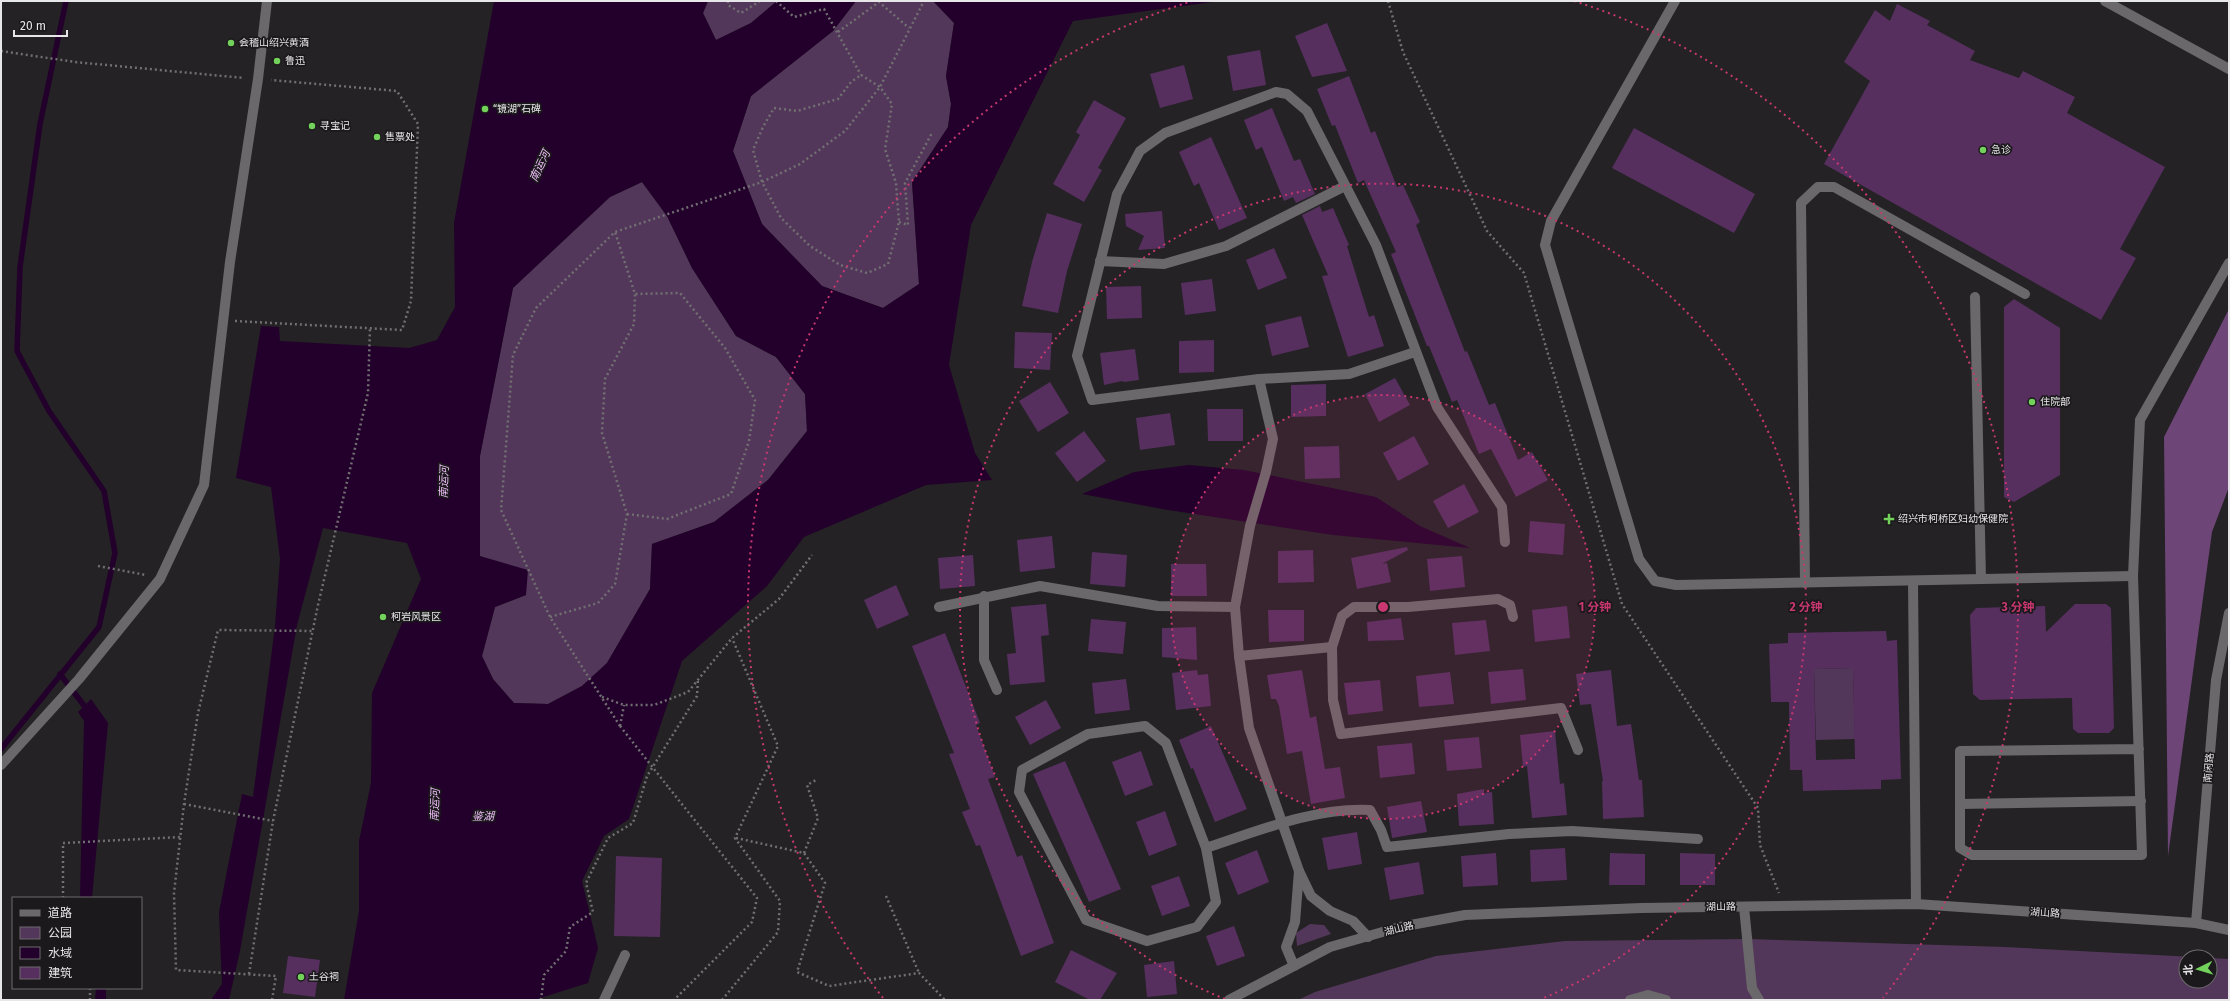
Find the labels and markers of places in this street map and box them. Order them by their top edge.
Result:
place label: 会稽山绍兴黄酒 [239,37,309,49]
marker: 会稽山绍兴黄酒 [226,38,236,48]
place label: 鲁迅 [285,55,305,67]
marker: 鲁迅 [272,56,282,66]
place label: “镜湖”石碑 [493,103,541,115]
marker: “镜湖”石碑 [480,104,490,114]
place label: 寻宝记 [320,120,350,132]
marker: 寻宝记 [307,121,317,131]
place label: 售票处 [385,131,415,143]
marker: 售票处 [372,132,382,142]
place label: 急诊 [1991,144,2011,156]
marker: 急诊 [1978,145,1988,155]
place label: 住院部 [2040,396,2070,408]
marker: 住院部 [2027,397,2037,407]
marker: 绍兴市柯桥区妇幼保健院 [1883,513,1895,525]
place label: 绍兴市柯桥区妇幼保健院 [1898,513,2008,525]
centre of rings [1376,600,1390,614]
place label: 柯岩风景区 [391,611,441,623]
marker: 柯岩风景区 [378,612,388,622]
place label: 土谷祠 [309,971,339,983]
marker: 土谷祠 [296,972,306,982]

